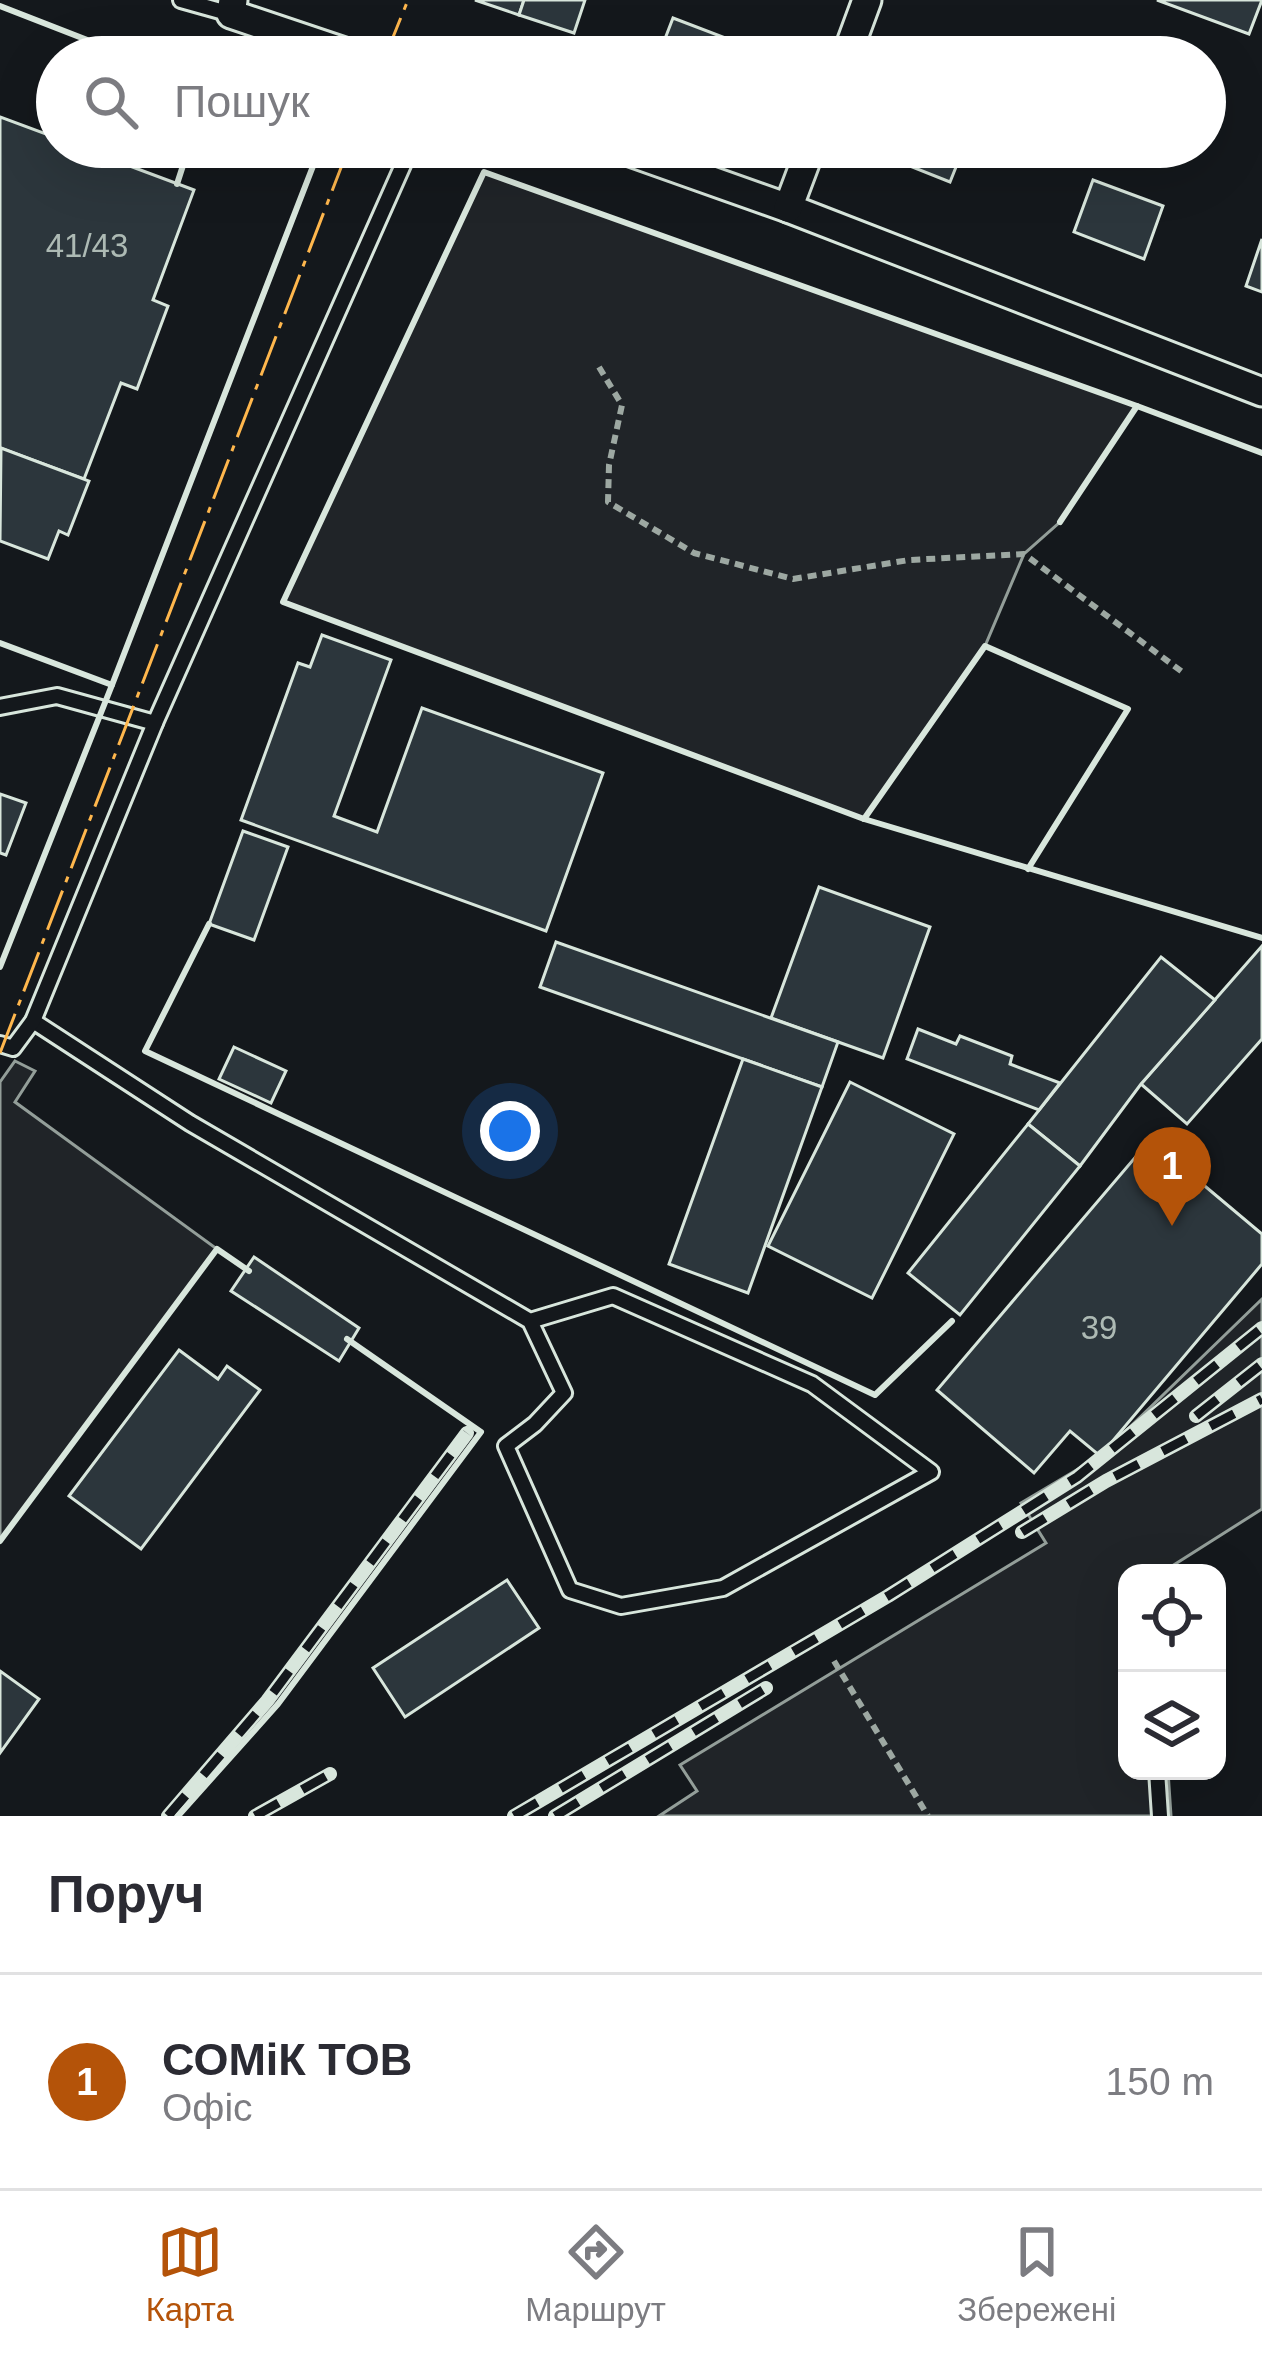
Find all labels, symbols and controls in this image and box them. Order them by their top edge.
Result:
search box [36,36,1226,168]
icon: search [78,69,144,135]
text: Пошук [174,76,310,127]
house number: 41/43 [46,227,128,264]
your location [480,1101,540,1161]
pin: 1 [1133,1127,1211,1226]
house number: 39 [1081,1309,1117,1346]
map controls [1118,1564,1226,1780]
button: locate [1118,1564,1226,1672]
button: layers [1118,1672,1226,1780]
text: Поруч [48,1866,204,1923]
text: СОМіК ТОВ [162,2034,412,2085]
text: 1 [76,2060,98,2103]
text: 150 m [1106,2060,1214,2103]
text: Офіс [162,2086,253,2129]
tab: Карта [146,2219,234,2329]
tab: Маршрут [525,2219,666,2329]
tab: Збережені [957,2219,1116,2329]

